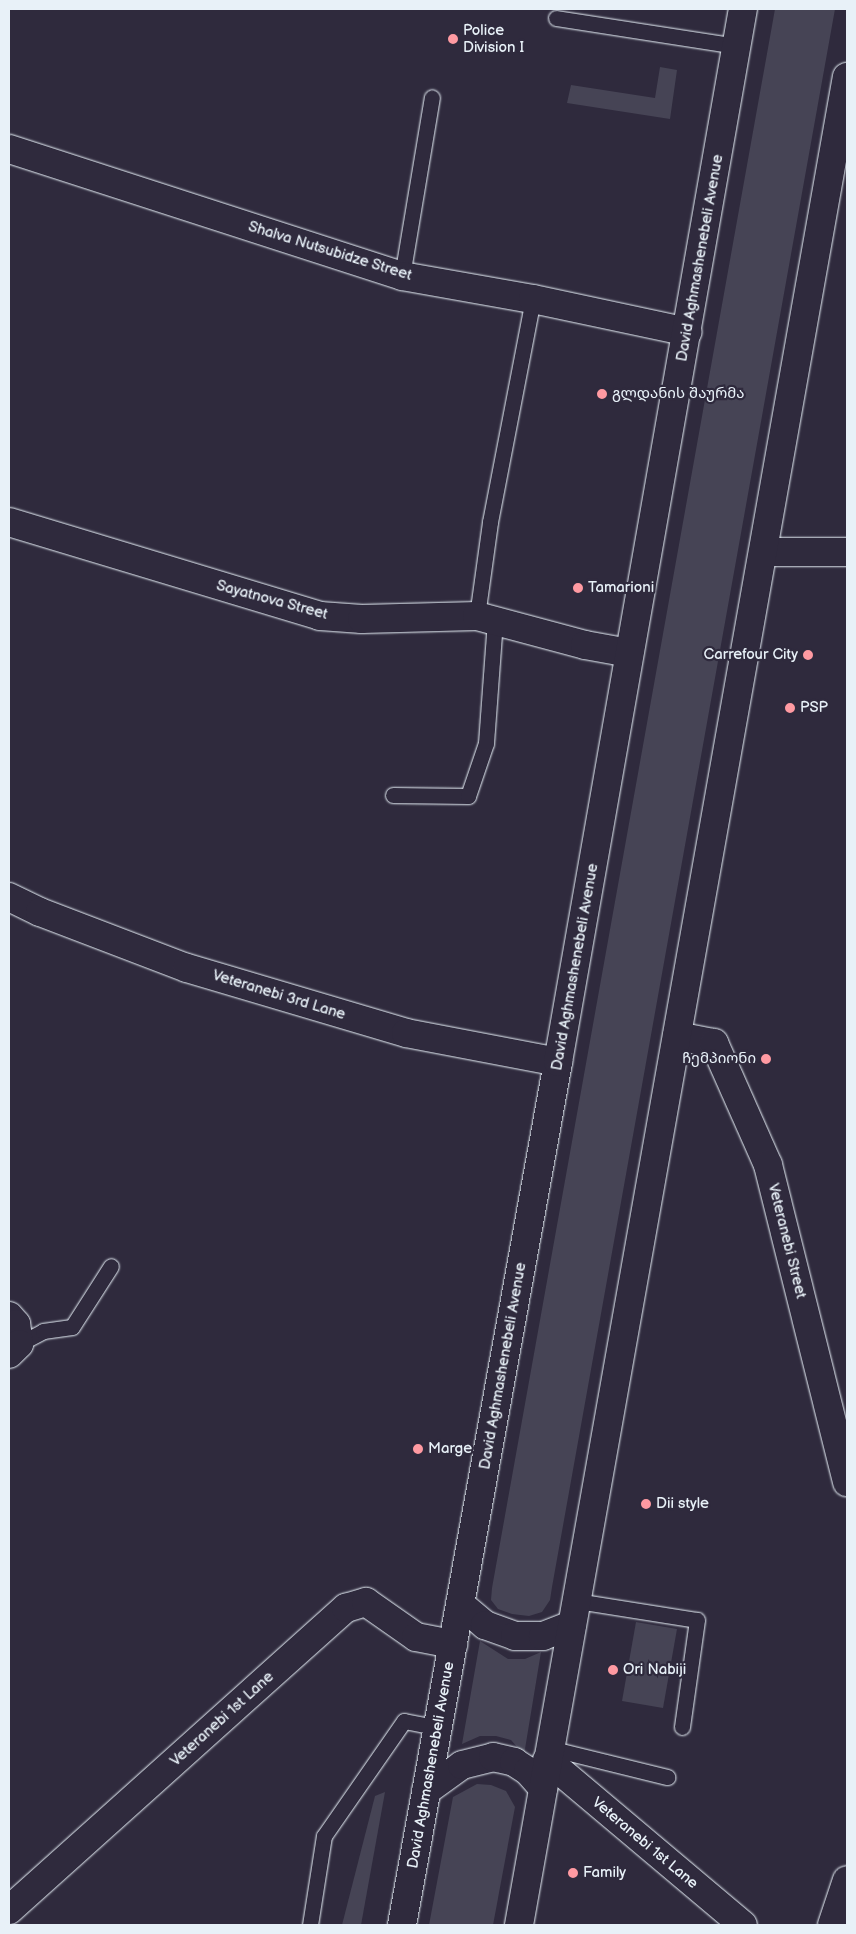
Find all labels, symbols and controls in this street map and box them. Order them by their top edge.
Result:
place label: Police Division I [463,21,524,56]
marker: Police Division I [447,33,459,45]
street label: David Aghmashenebeli Avenue [673,153,727,363]
street label: Shalva Nutsubidze Street [246,218,414,284]
place label: გლდანის შაურმა [612,385,744,403]
marker: გლდანის შაურმა [596,388,608,400]
street label: Sayatnova Street [214,576,330,624]
place label: Tamarioni [588,579,654,597]
marker: Tamarioni [572,582,584,594]
place label: Carrefour City [704,646,798,664]
marker: Carrefour City [802,649,814,661]
place label: PSP [800,699,828,717]
marker: PSP [784,702,796,714]
street label: David Aghmashenebeli Avenue [548,862,602,1072]
street label: Veteranebi 3rd Lane [210,966,348,1024]
place label: ჩემპიონი [682,1050,756,1068]
marker: ჩემპიონი [760,1053,772,1065]
street label: Veteranebi Street [764,1181,810,1301]
street label: David Aghmashenebeli Avenue [476,1261,530,1471]
place label: Marge [428,1440,472,1458]
marker: Marge [412,1443,424,1455]
place label: Dii style [656,1495,709,1513]
marker: Dii style [640,1498,652,1510]
street label: David Aghmashenebeli Avenue [404,1660,458,1870]
place label: Ori Nabiji [623,1661,686,1679]
marker: Ori Nabiji [607,1664,619,1676]
street label: Veteranebi 1st Lane [167,1668,277,1770]
street label: Veteranebi 1st Lane [588,1793,702,1893]
place label: Family [583,1864,626,1882]
marker: Family [567,1867,579,1879]

